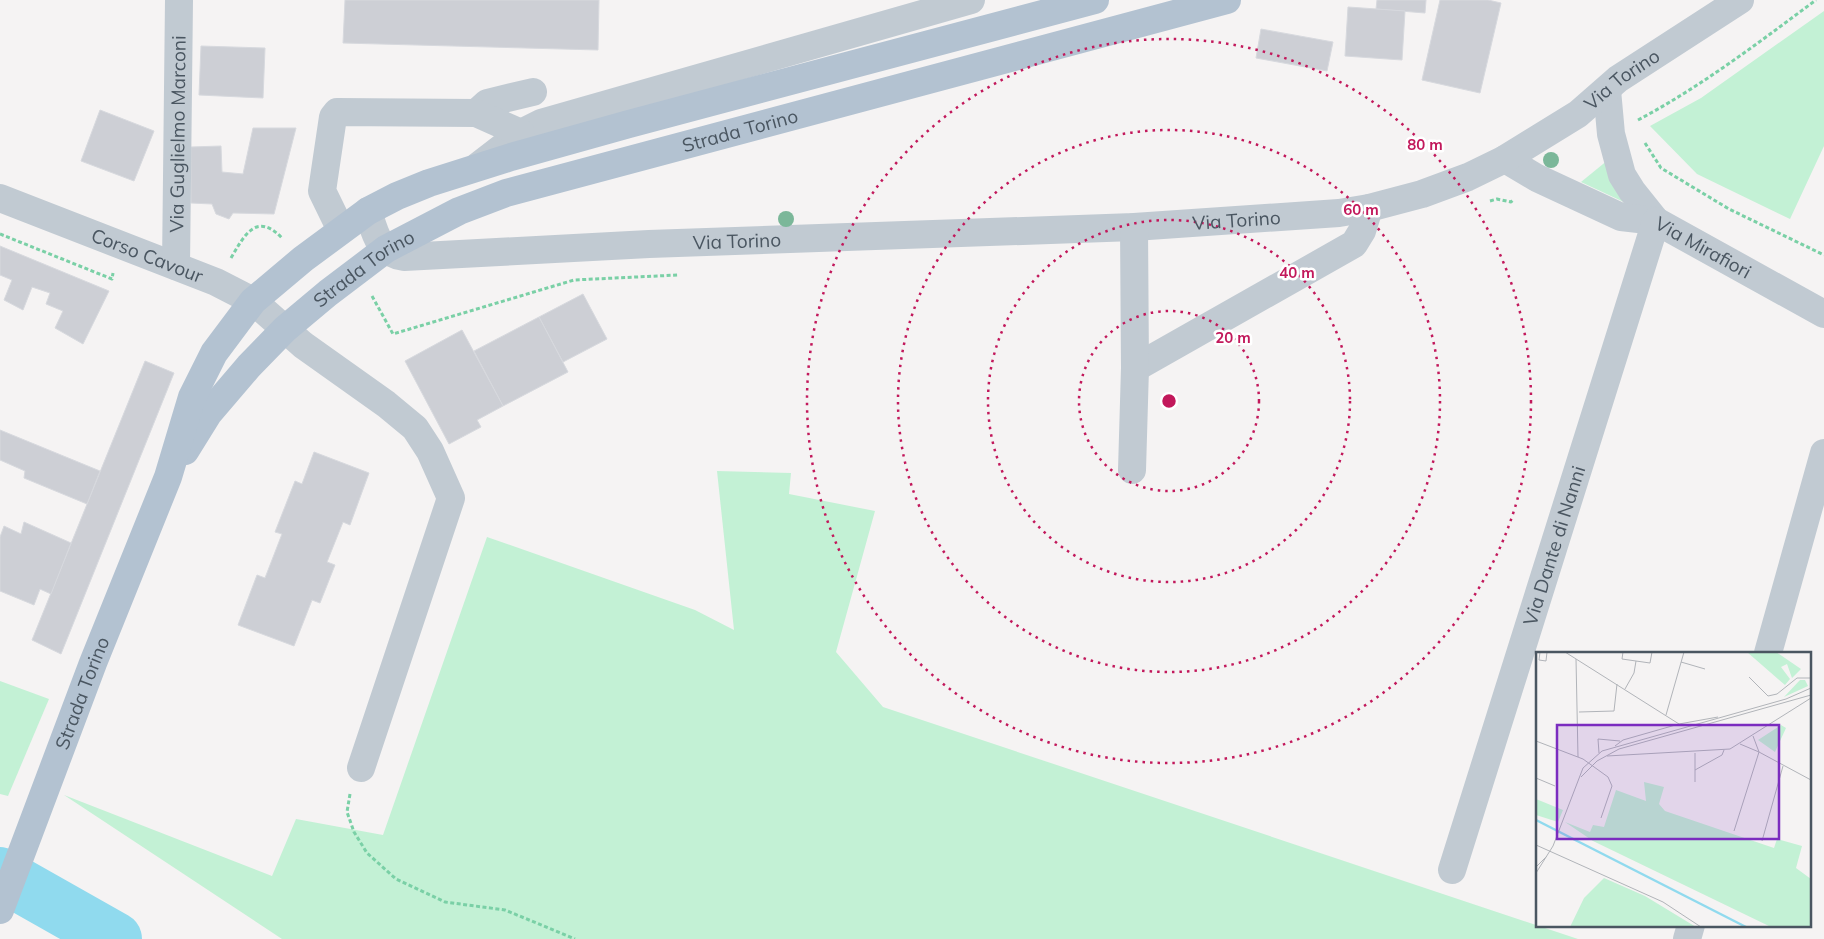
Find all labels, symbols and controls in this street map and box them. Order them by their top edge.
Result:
street label: Via Guglielmo Marconi [164,35,191,233]
street label: Via Torino [1579,43,1664,115]
street label: Strada Torino [679,103,800,157]
text: 80 m [1407,135,1443,154]
text: 60 m [1343,200,1379,219]
street label: Via Torino [1191,205,1281,235]
street label: Via Mirafiori [1651,211,1756,283]
street label: Corso Cavour [88,223,207,288]
street label: Strada Torino [308,224,418,312]
street label: Via Torino [692,227,782,254]
text: 40 m [1279,263,1315,282]
text: 20 m [1215,328,1251,347]
centre of rings [1160,392,1178,410]
street label: Via Dante di Nanni [1518,463,1590,628]
street label: Strada Torino [50,633,114,753]
inset map [1536,652,1812,926]

